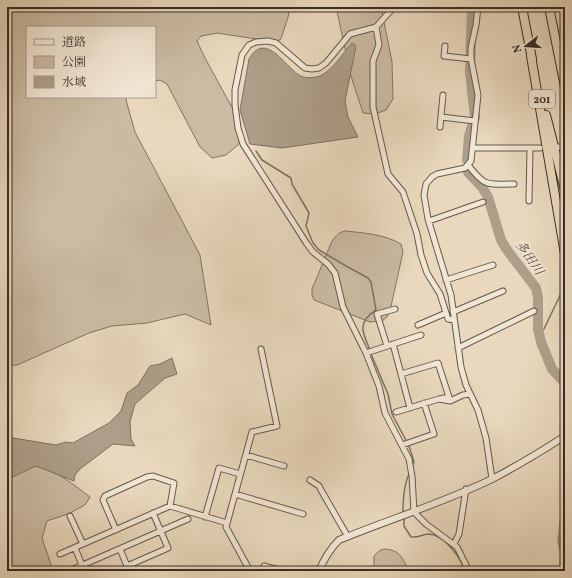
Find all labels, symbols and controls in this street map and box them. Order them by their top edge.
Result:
legend [26,26,156,98]
north arrow [506,26,546,66]
text: 道路 [62,35,86,51]
text: N [510,42,526,55]
text: 公園 [62,55,86,71]
text: 水域 [62,75,86,91]
road number: 201 [529,90,555,108]
water label: 多田川 [510,237,548,281]

